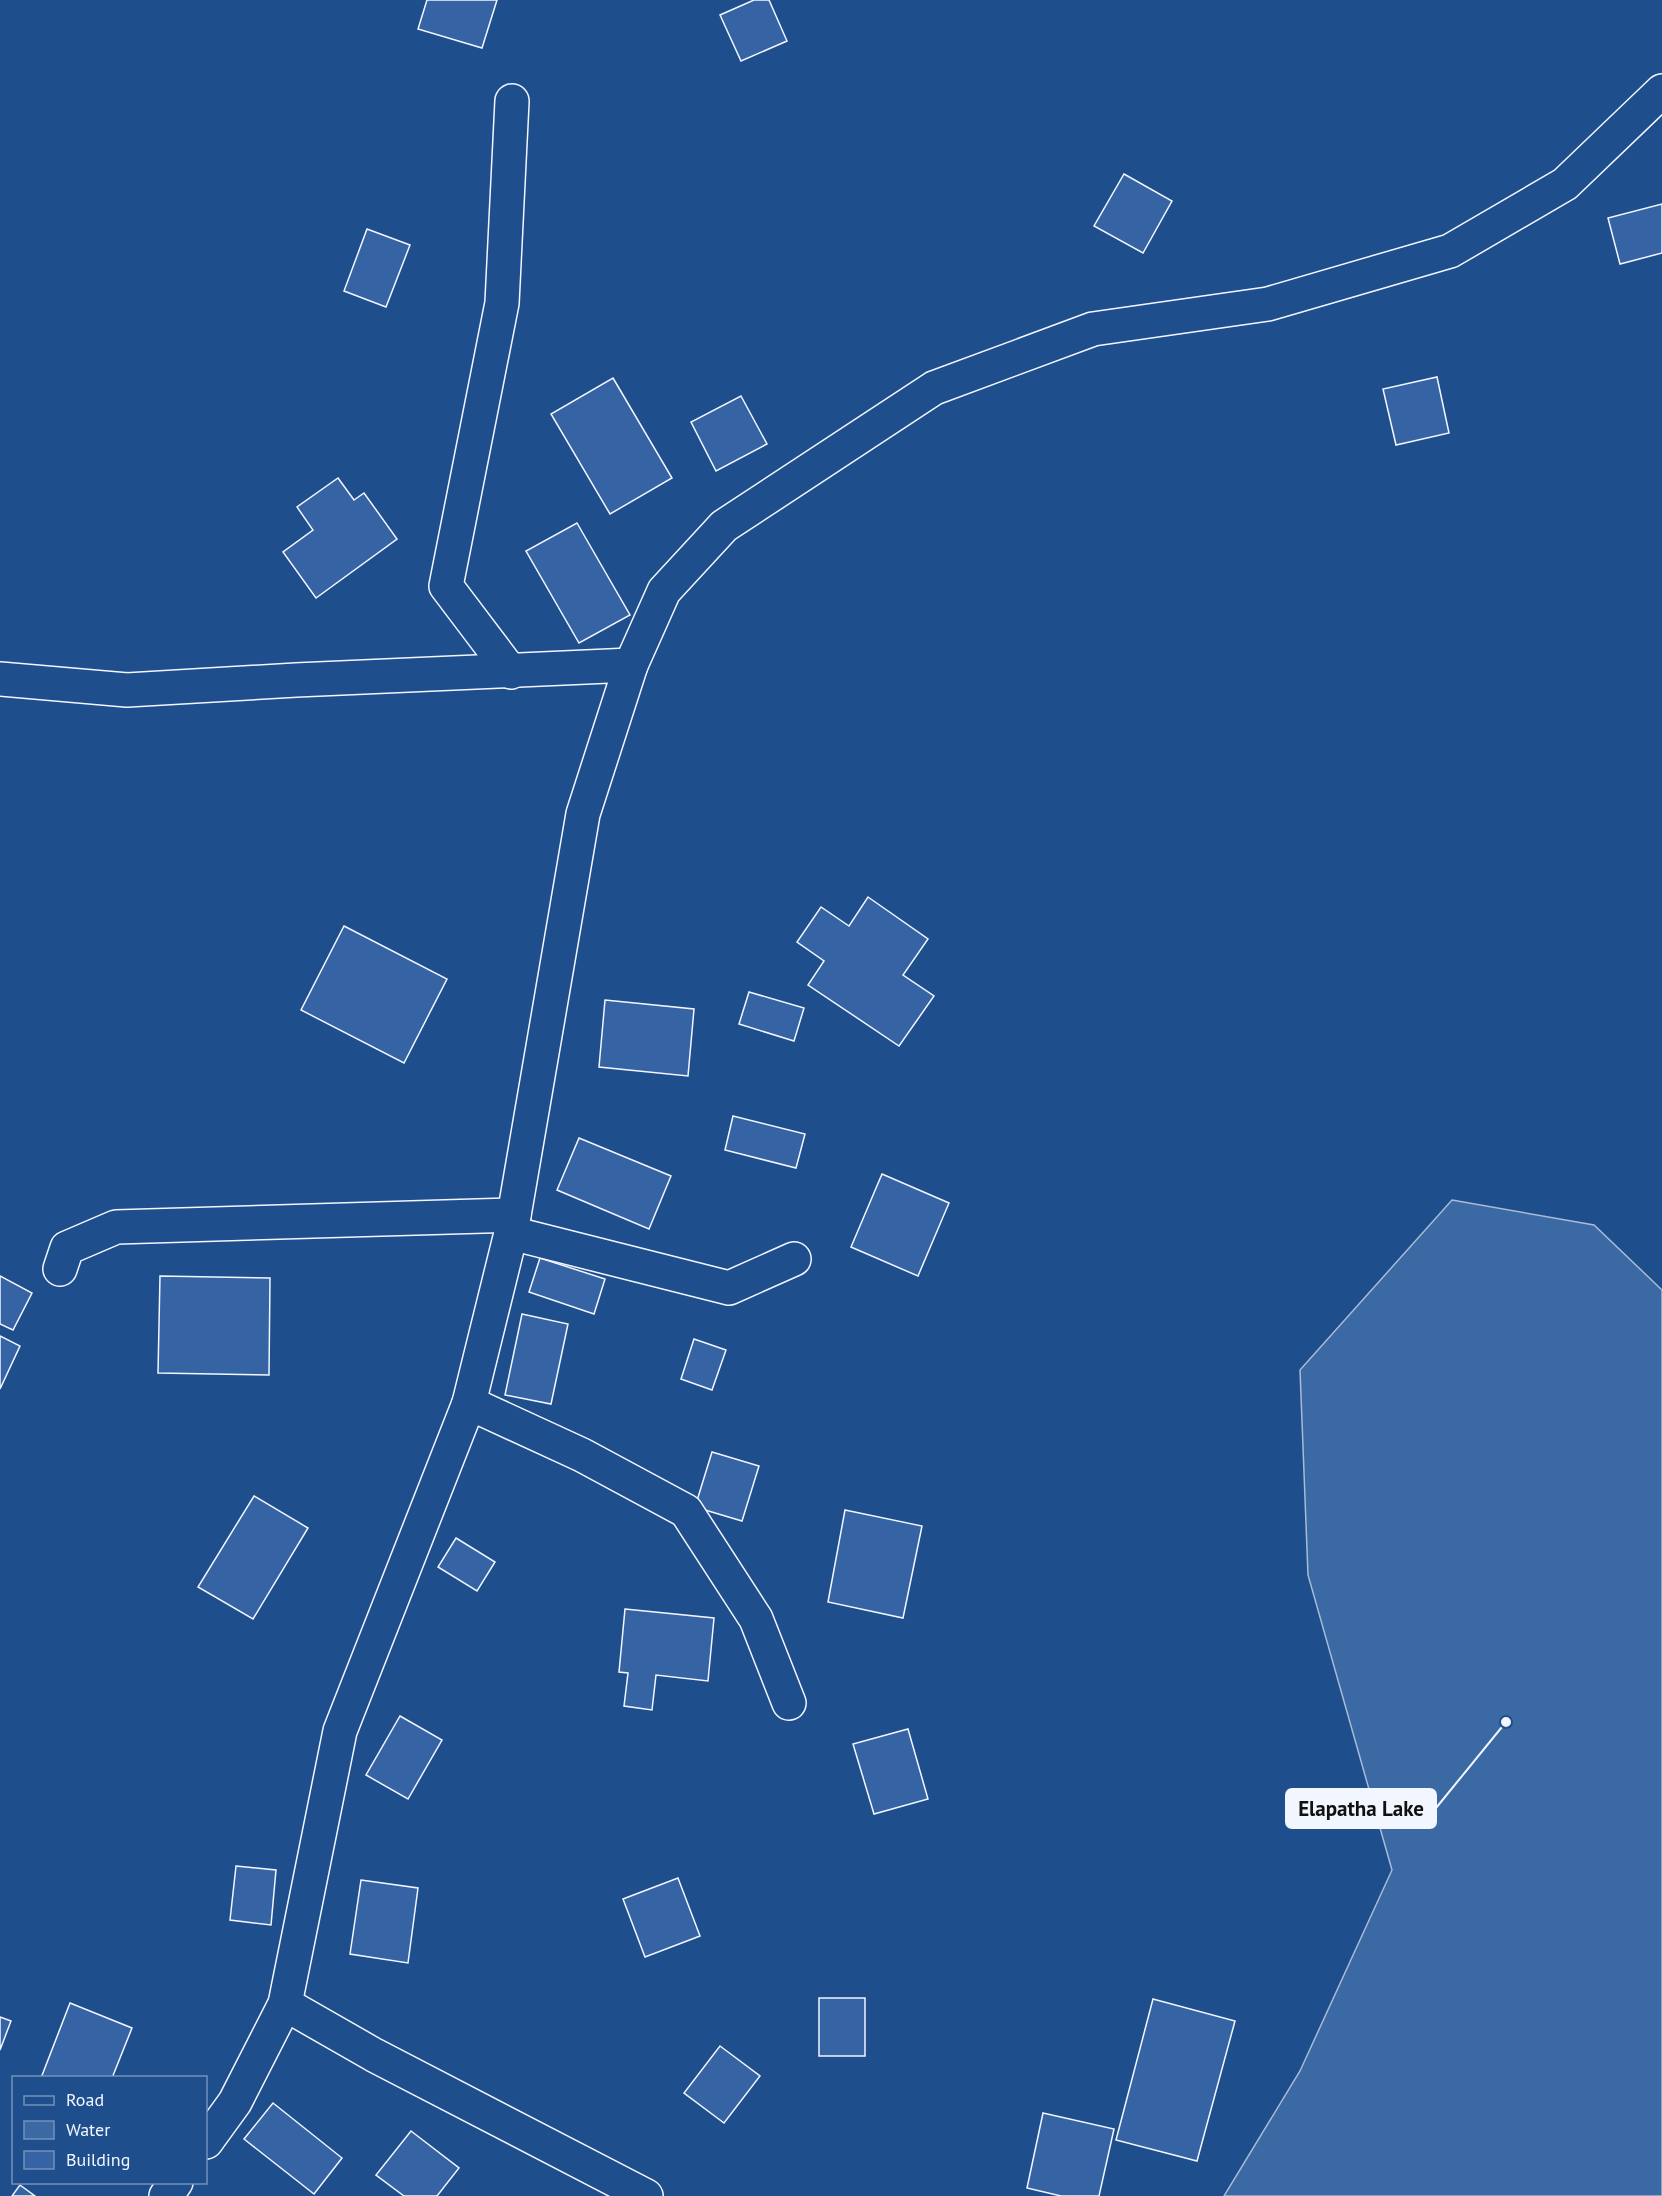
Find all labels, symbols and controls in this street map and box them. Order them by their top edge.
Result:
callout: Elapatha Lake [1286,1789,1436,1828]
text: Elapatha Lake [1298,1795,1424,1822]
legend [12,2076,207,2184]
text: Road [66,2088,104,2111]
text: Water [66,2118,110,2141]
text: Building [66,2148,130,2171]

